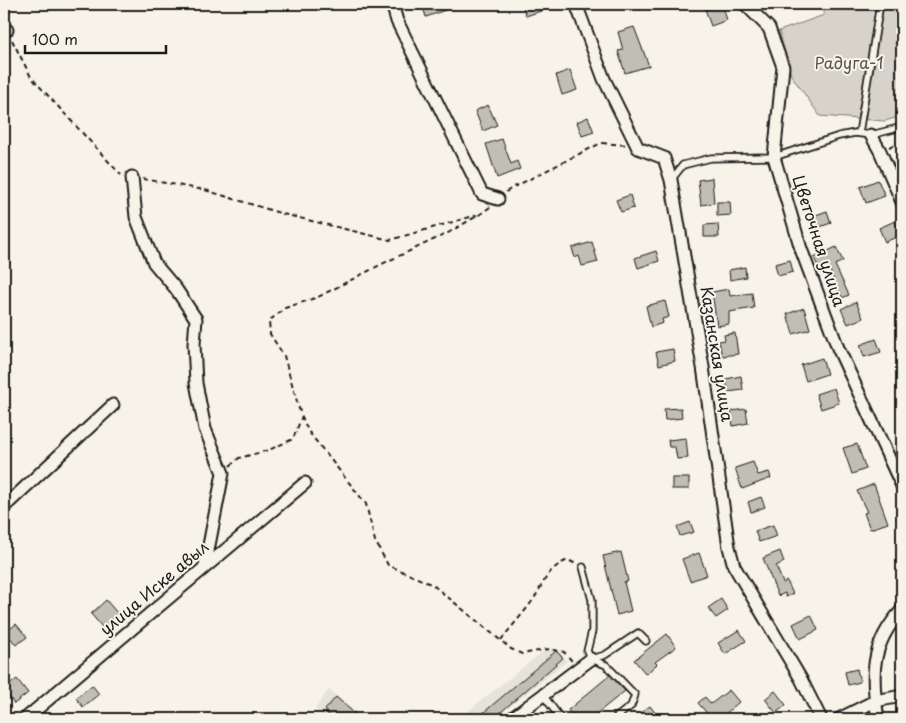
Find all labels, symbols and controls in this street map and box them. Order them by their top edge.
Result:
scale bar [25,22,166,54]
text: 100 m [32,27,78,50]
park label: Радуга-1 [814,50,884,74]
street label: Цветочная улица [787,172,852,309]
street label: Казанская улица [695,285,741,423]
street label: улица Иске авыл [94,534,213,640]

